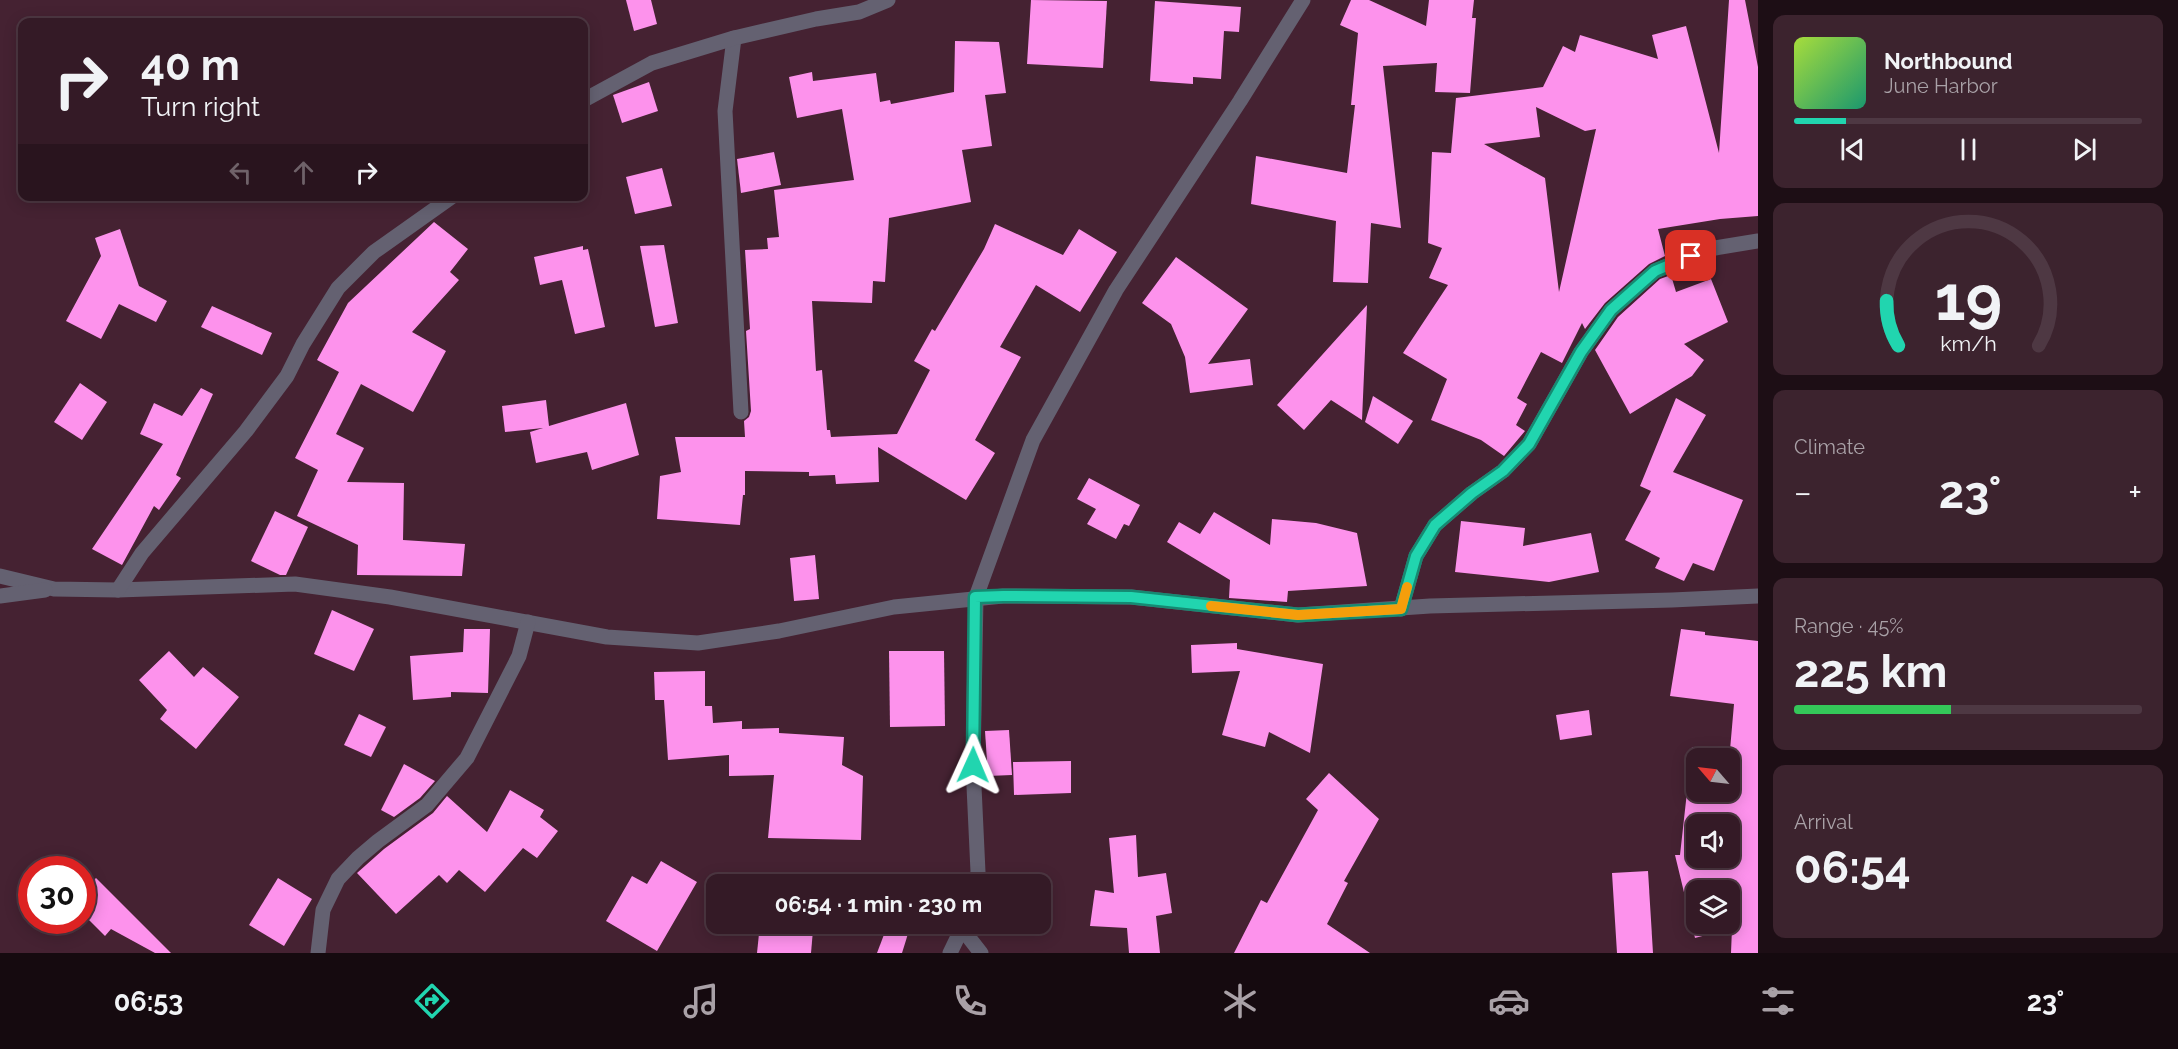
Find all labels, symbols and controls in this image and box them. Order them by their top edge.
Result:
text: 40 m [141,41,240,90]
icon: right [42,42,120,120]
text: Northbound [1884,48,2013,74]
text: June Harbor [1884,74,1998,98]
text: Turn right [141,91,260,122]
icon: previous [1836,133,1869,166]
icon: pause [1952,133,1985,166]
icon: next [2068,133,2101,166]
icon: left [224,156,257,189]
icon: ahead [287,156,320,189]
icon: right [350,156,383,189]
pin [1665,230,1716,281]
icon: arrive [1674,239,1707,272]
text: 19 [1934,261,2002,335]
text: km/h [1940,331,1996,356]
text: Climate [1794,435,1865,459]
text: 23° [1939,466,2001,519]
text: − [1794,473,1812,512]
text: + [2128,473,2142,512]
text: Range · 45% [1794,614,1904,638]
text: 225 km [1794,645,1948,698]
position arrow [941,733,1005,797]
north arrow [1686,748,1740,802]
map controls [1686,748,1740,934]
text: Arrival [1794,810,1853,834]
button: sound [1686,814,1740,868]
text: 06:54 [1794,841,1911,894]
speed limit sign: 30 [18,856,96,934]
button: layers [1686,880,1740,934]
text: 06:54 · 1 min · 230 m [775,891,982,917]
icon: directions [411,980,453,1022]
icon: music [680,980,722,1022]
icon: phone [949,980,991,1022]
icon: climate [1219,980,1261,1022]
icon: car [1488,980,1530,1022]
icon: filters [1757,980,1799,1022]
text: 06:53 [114,986,183,1017]
text: 23° [2027,986,2064,1017]

